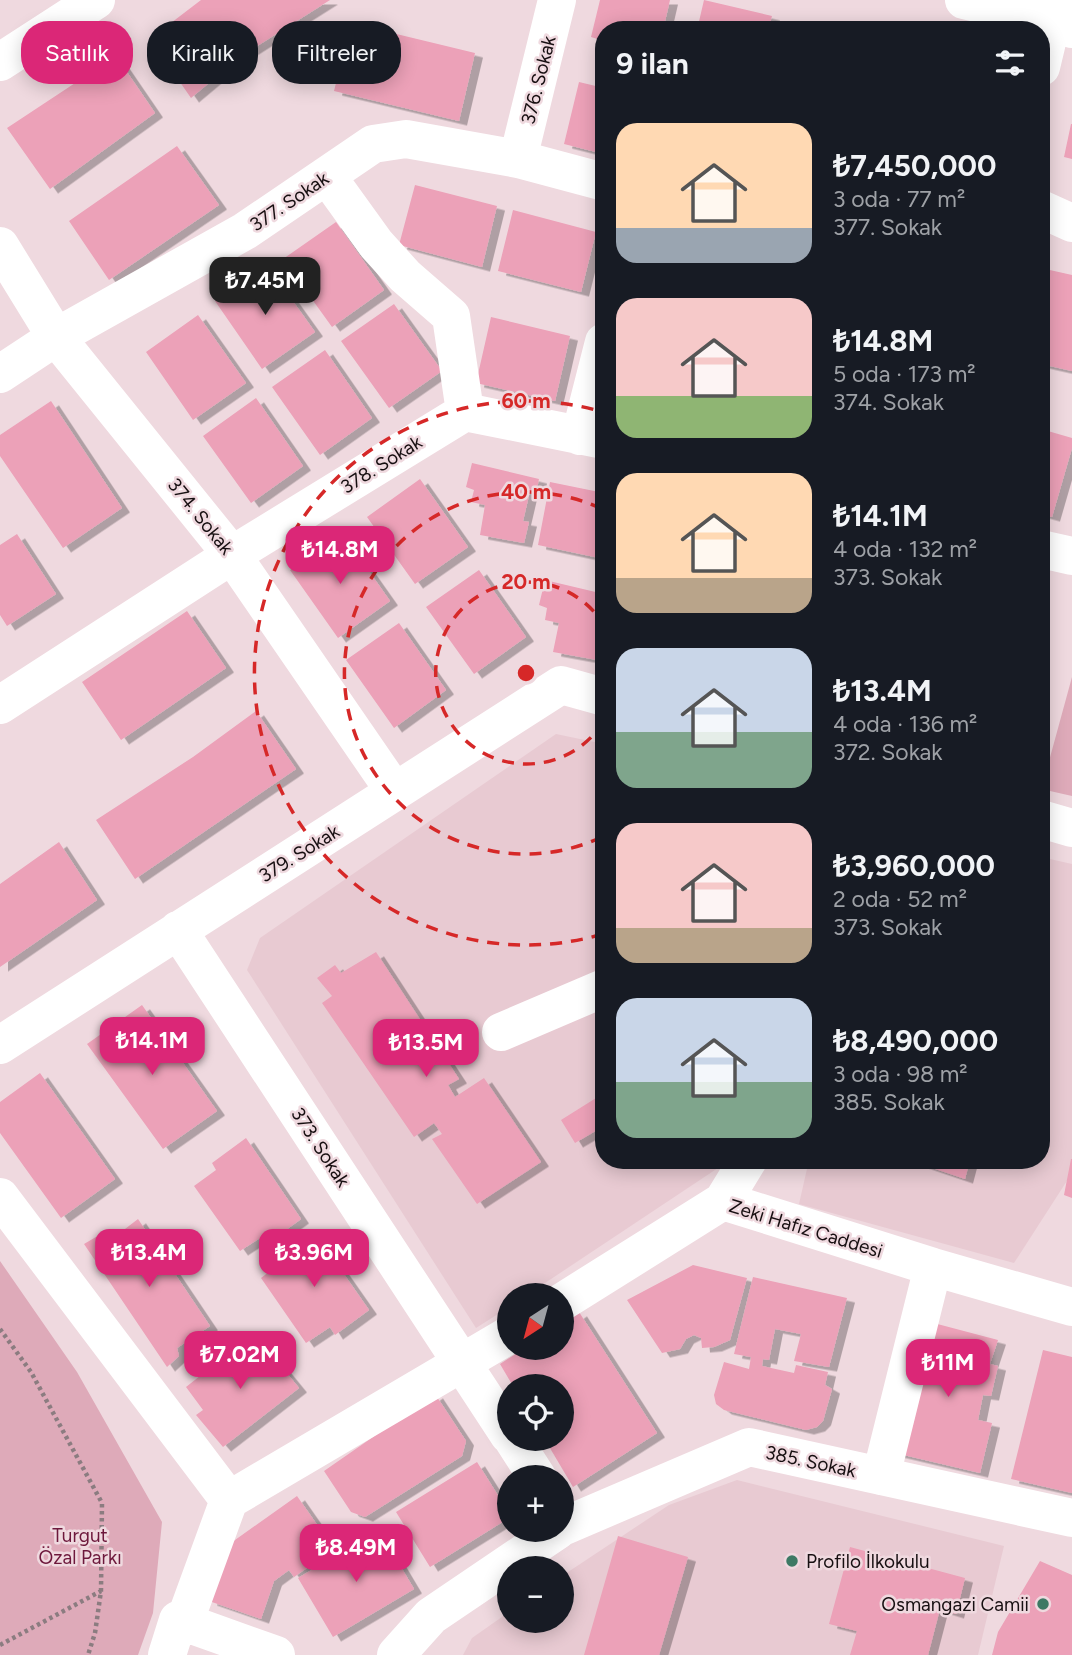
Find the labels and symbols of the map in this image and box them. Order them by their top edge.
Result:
street label: 376. Sokak [516,33,561,127]
street label: 377. Sokak [246,166,334,236]
pin: ₺7.45M [208,258,322,317]
text: 60 m [501,388,551,413]
street label: 378. Sokak [336,430,427,498]
street label: 374. Sokak [163,473,239,560]
text: 40 m [501,479,551,504]
pin: ₺14.8M [283,526,397,586]
text: 20 m [501,569,551,594]
centre of rings [514,661,538,685]
street label: 379. Sokak [255,819,344,887]
pin: ₺14.1M [95,1018,209,1077]
pin: ₺13.5M [369,1020,483,1079]
street label: 373. Sokak [286,1103,355,1192]
street label: Zeki Hafız Caddesi [726,1194,886,1263]
pin: ₺13.4M [92,1230,206,1289]
pin: ₺3.96M [257,1230,371,1289]
north arrow [497,1283,574,1360]
pin: ₺7.02M [183,1332,297,1391]
pin: ₺11M [907,1340,989,1399]
street label: 385. Sokak [763,1441,859,1482]
park label: Turgut Özal Parkı [38,1524,122,1569]
pin: ₺8.49M [299,1524,413,1584]
place label: Profilo İlkokulu [806,1550,930,1573]
marker: Profilo İlkokulu [784,1553,800,1569]
place label: Osmangazi Camii [881,1593,1029,1616]
marker: Osmangazi Camii [1035,1596,1051,1612]

